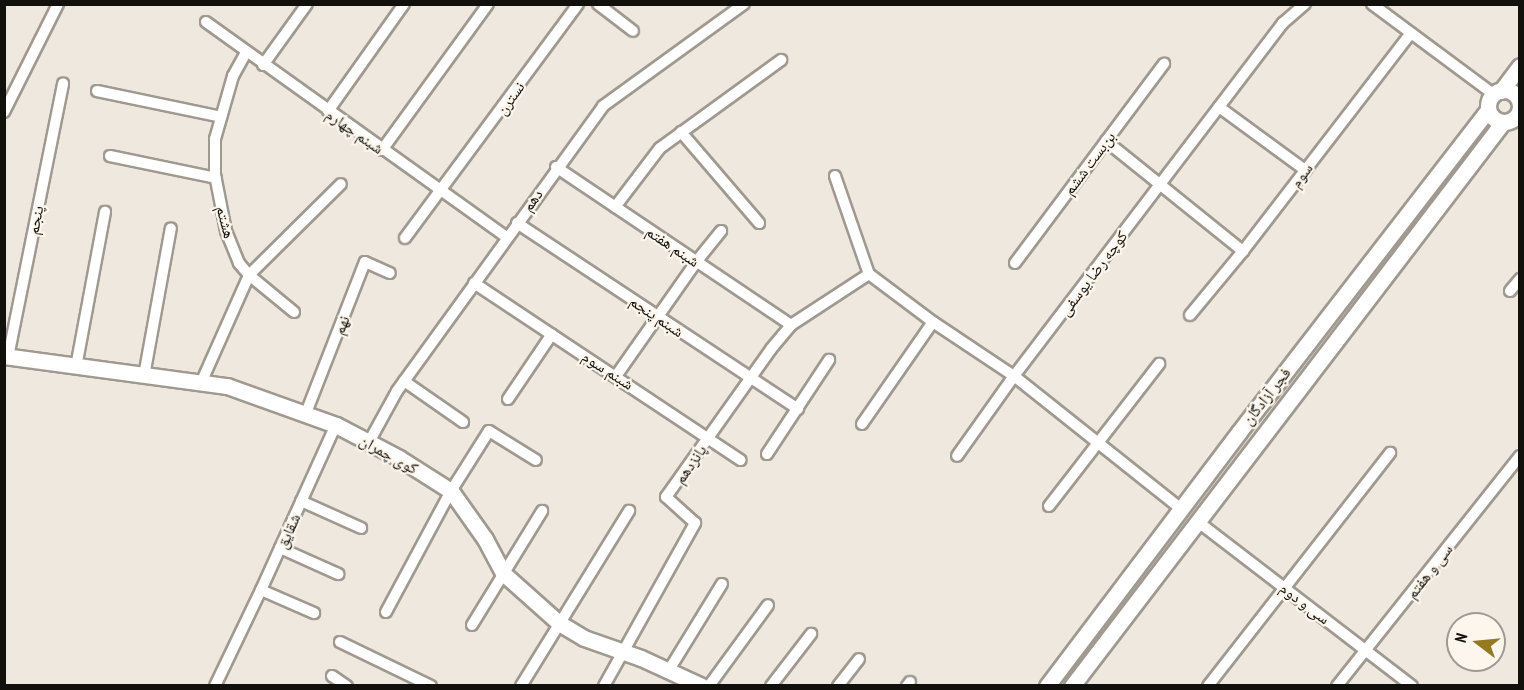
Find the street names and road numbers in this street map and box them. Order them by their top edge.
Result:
street label: نسترن [491,78,529,118]
street label: شبنم چهارم [322,104,388,158]
street label: بن‌بست ششم [1059,127,1119,199]
street label: سوم [1286,159,1316,191]
street label: دهم [517,185,547,215]
street label: پنجم [23,204,47,236]
street label: هشتم [212,204,240,240]
street label: شبنم هفتم [643,221,703,271]
street label: کوچه رضا یوسفی [1055,227,1131,319]
street label: شبنم پنجم [626,291,688,341]
street label: نهم [329,313,353,337]
street label: شبنم سوم [579,346,637,394]
street label: فجر آزادگان [1238,363,1294,429]
street label: کوی چمران [356,430,422,478]
street label: پانزدهم [670,441,710,487]
street label: شقایق [272,510,304,552]
street label: سی و هفتم [1402,540,1456,602]
street label: سی و دوم [1276,578,1334,628]

